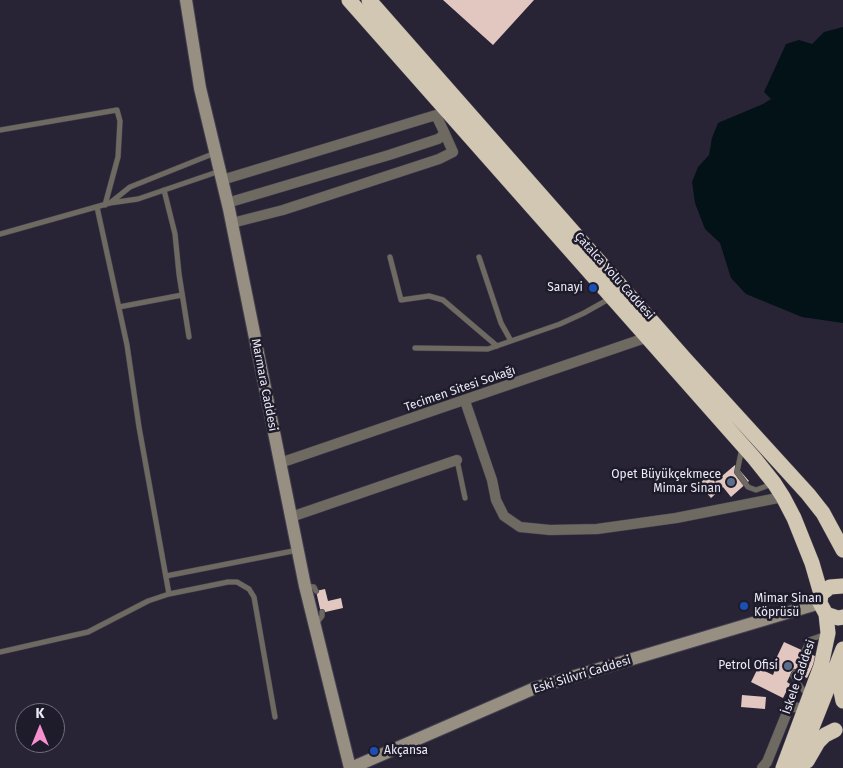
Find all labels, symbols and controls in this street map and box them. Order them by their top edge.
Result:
street label: Çatalca Yolu Caddesi [571,230,657,322]
place label: Sanayi [547,281,583,295]
marker: Sanayi [587,282,599,294]
street label: Marmara Caddesi [248,337,280,433]
street label: Tecimen Sitesi Sokağı [403,363,517,415]
place label: Opet Büyükçekmece Mimar Sinan [611,468,721,496]
marker: Opet Büyükçekmece Mimar Sinan [725,476,737,488]
place label: Mimar Sinan Köprüsü [754,592,822,620]
marker: Mimar Sinan Köprüsü [738,600,750,612]
street label: İskele Caddesi [780,638,818,716]
street label: Eski Silivri Caddesi [531,653,633,697]
place label: Petrol Ofisi [718,659,778,673]
marker: Petrol Ofisi [782,660,794,672]
north arrow [15,703,65,753]
text: K [36,705,44,722]
place label: Akçansa [384,744,428,758]
marker: Akçansa [368,745,380,757]

